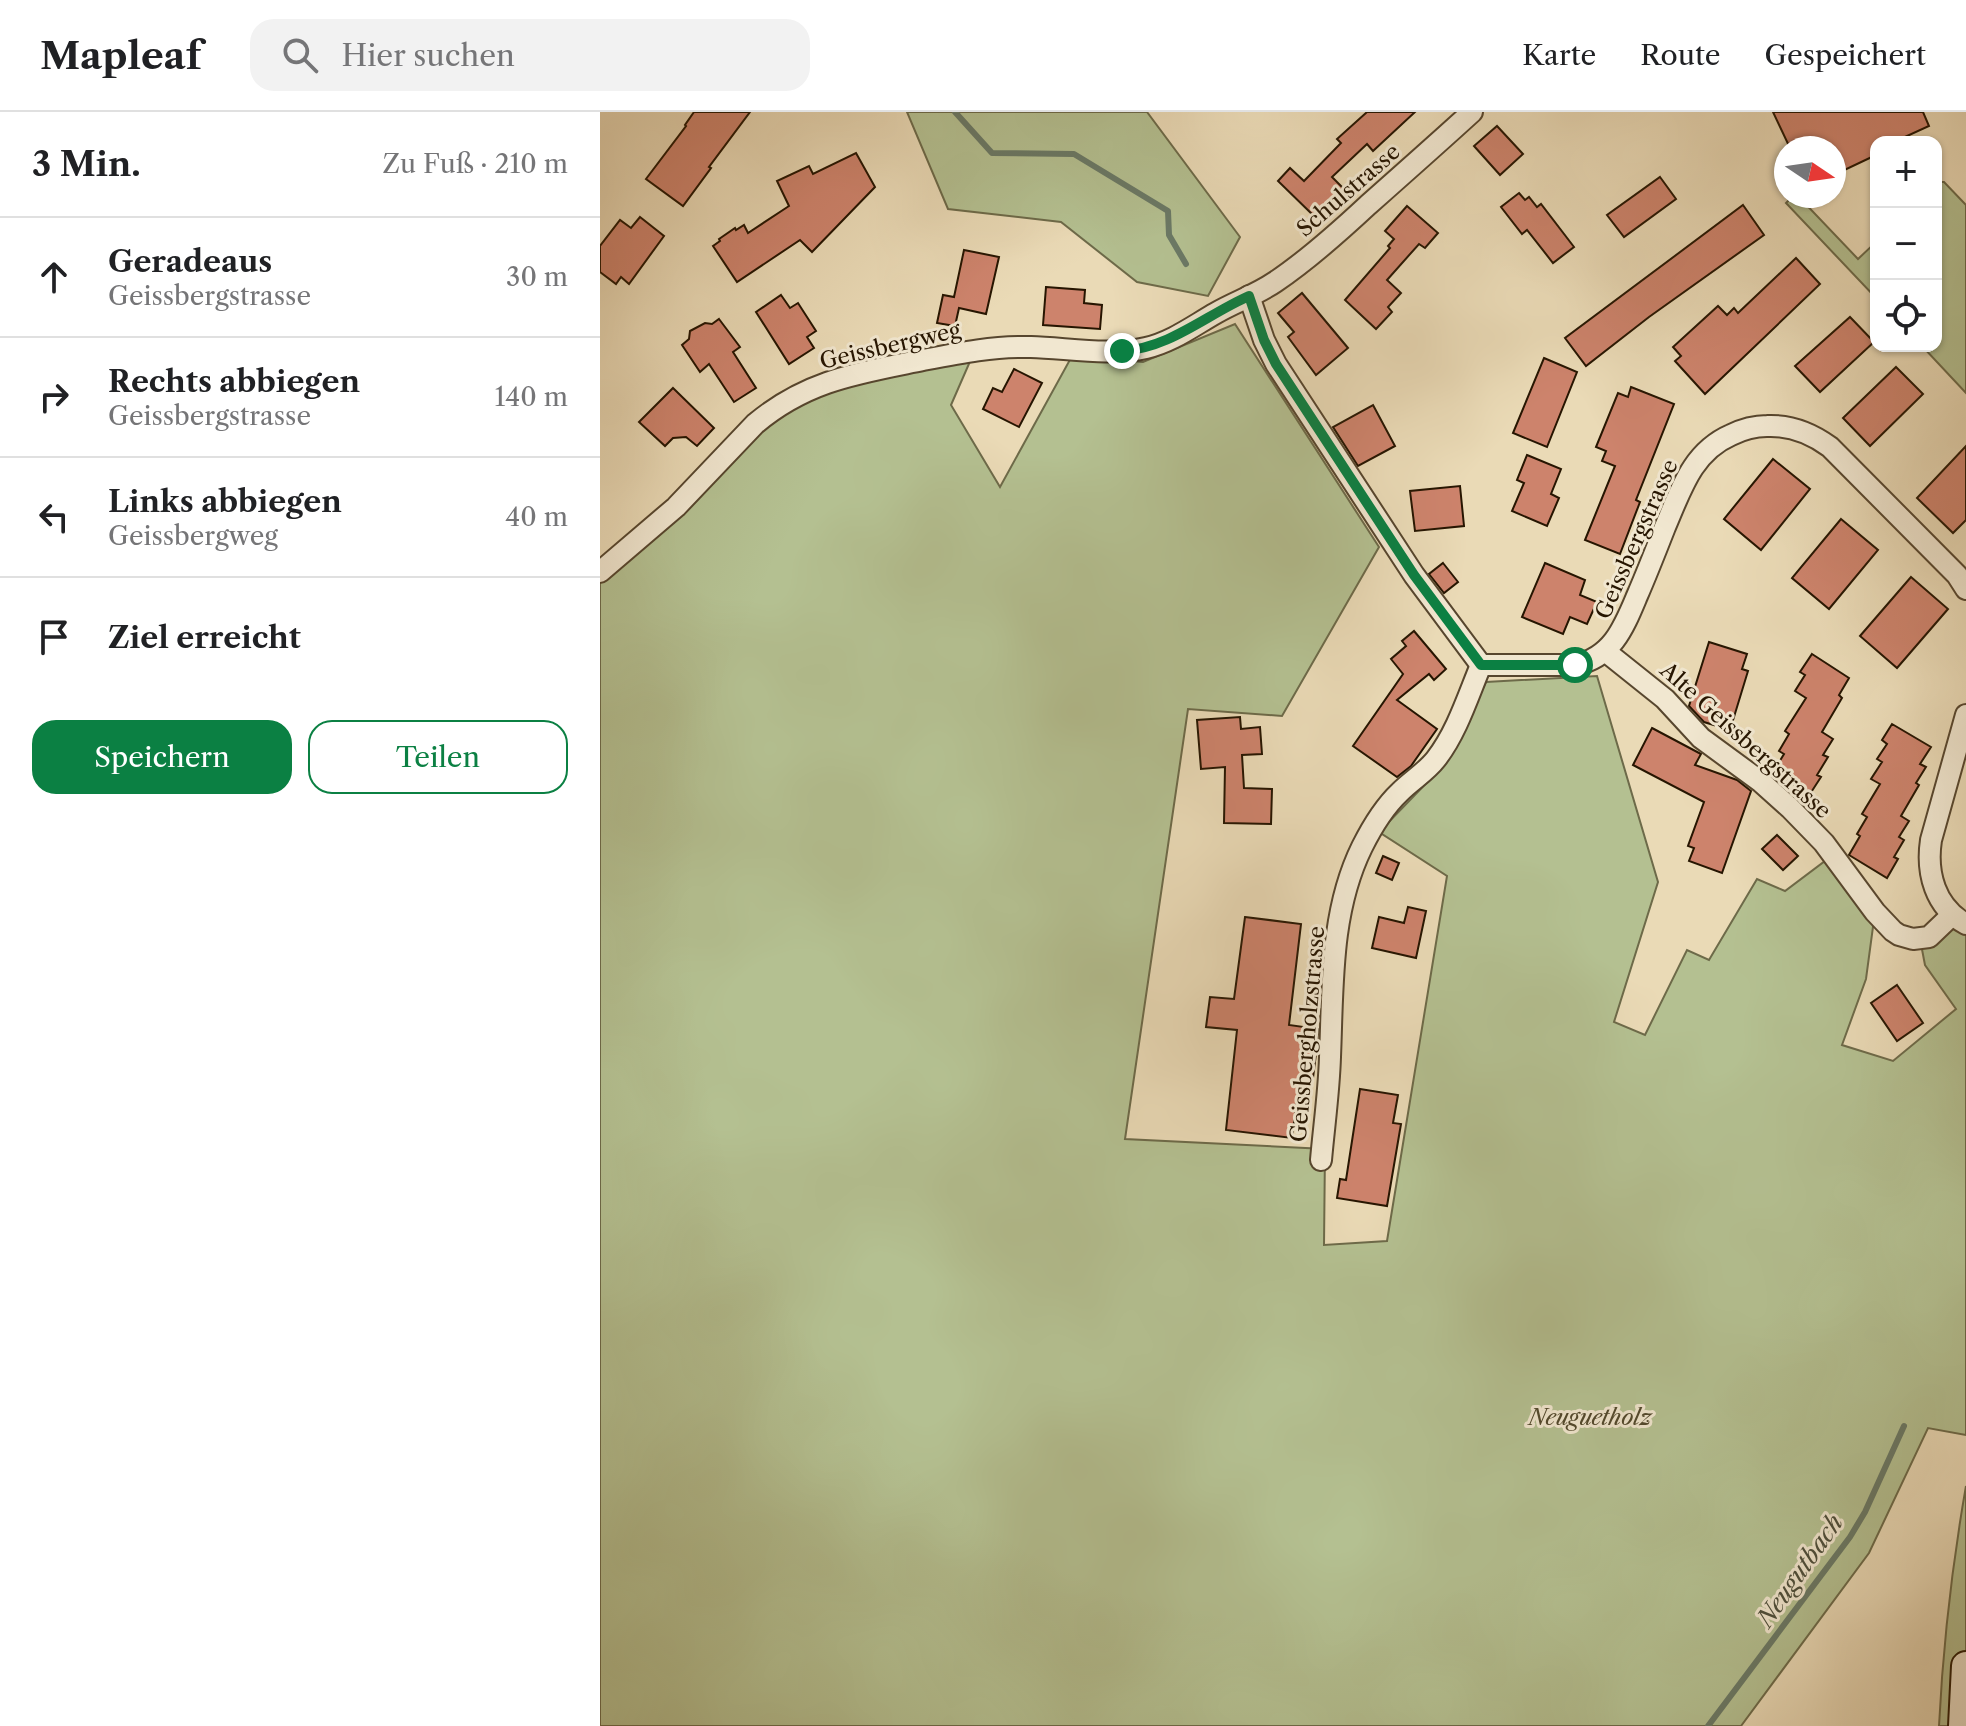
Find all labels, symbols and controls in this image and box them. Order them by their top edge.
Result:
search box [250,19,810,91]
text: Mapleaf [40,32,202,79]
icon: search [278,33,322,77]
text: Hier suchen [342,37,515,74]
text: Karte [1522,38,1596,72]
text: Route [1640,38,1721,72]
text: Gespeichert [1765,38,1926,72]
north arrow [1774,136,1846,208]
map controls [1870,136,1942,352]
button: + [1870,136,1942,208]
street label: Schulstrasse [1291,138,1406,243]
text: 3 Min. [32,143,141,185]
text: Zu Fuß · 210 m [383,148,568,180]
button: − [1870,208,1942,280]
text: Geradeaus [108,243,272,280]
icon: ahead [32,255,76,299]
text: 30 m [506,261,568,293]
text: Geissbergstrasse [108,280,311,312]
button: locate [1870,280,1942,352]
street label: Geissbergweg [817,316,964,375]
route end [1104,333,1140,369]
text: Rechts abbiegen [108,363,360,400]
icon: right [32,375,76,419]
text: 140 m [494,381,568,413]
text: Geissbergstrasse [108,400,311,432]
street label: Geissbergstrasse [1589,455,1684,623]
text: Links abbiegen [108,483,342,520]
icon: left [32,495,76,539]
text: 40 m [505,501,568,533]
text: Geissbergweg [108,520,278,552]
icon: arrive [32,615,76,659]
text: Ziel erreicht [108,619,301,656]
route start [1557,647,1593,683]
street label: Alte Geissbergstrasse [1654,656,1837,824]
button: Speichern [32,720,292,794]
button: Teilen [308,720,568,794]
street label: Geissbergholzstrasse [1285,925,1330,1143]
park label: Neuguetholz [1526,1404,1653,1431]
water label: Neugutbach [1749,1509,1849,1634]

